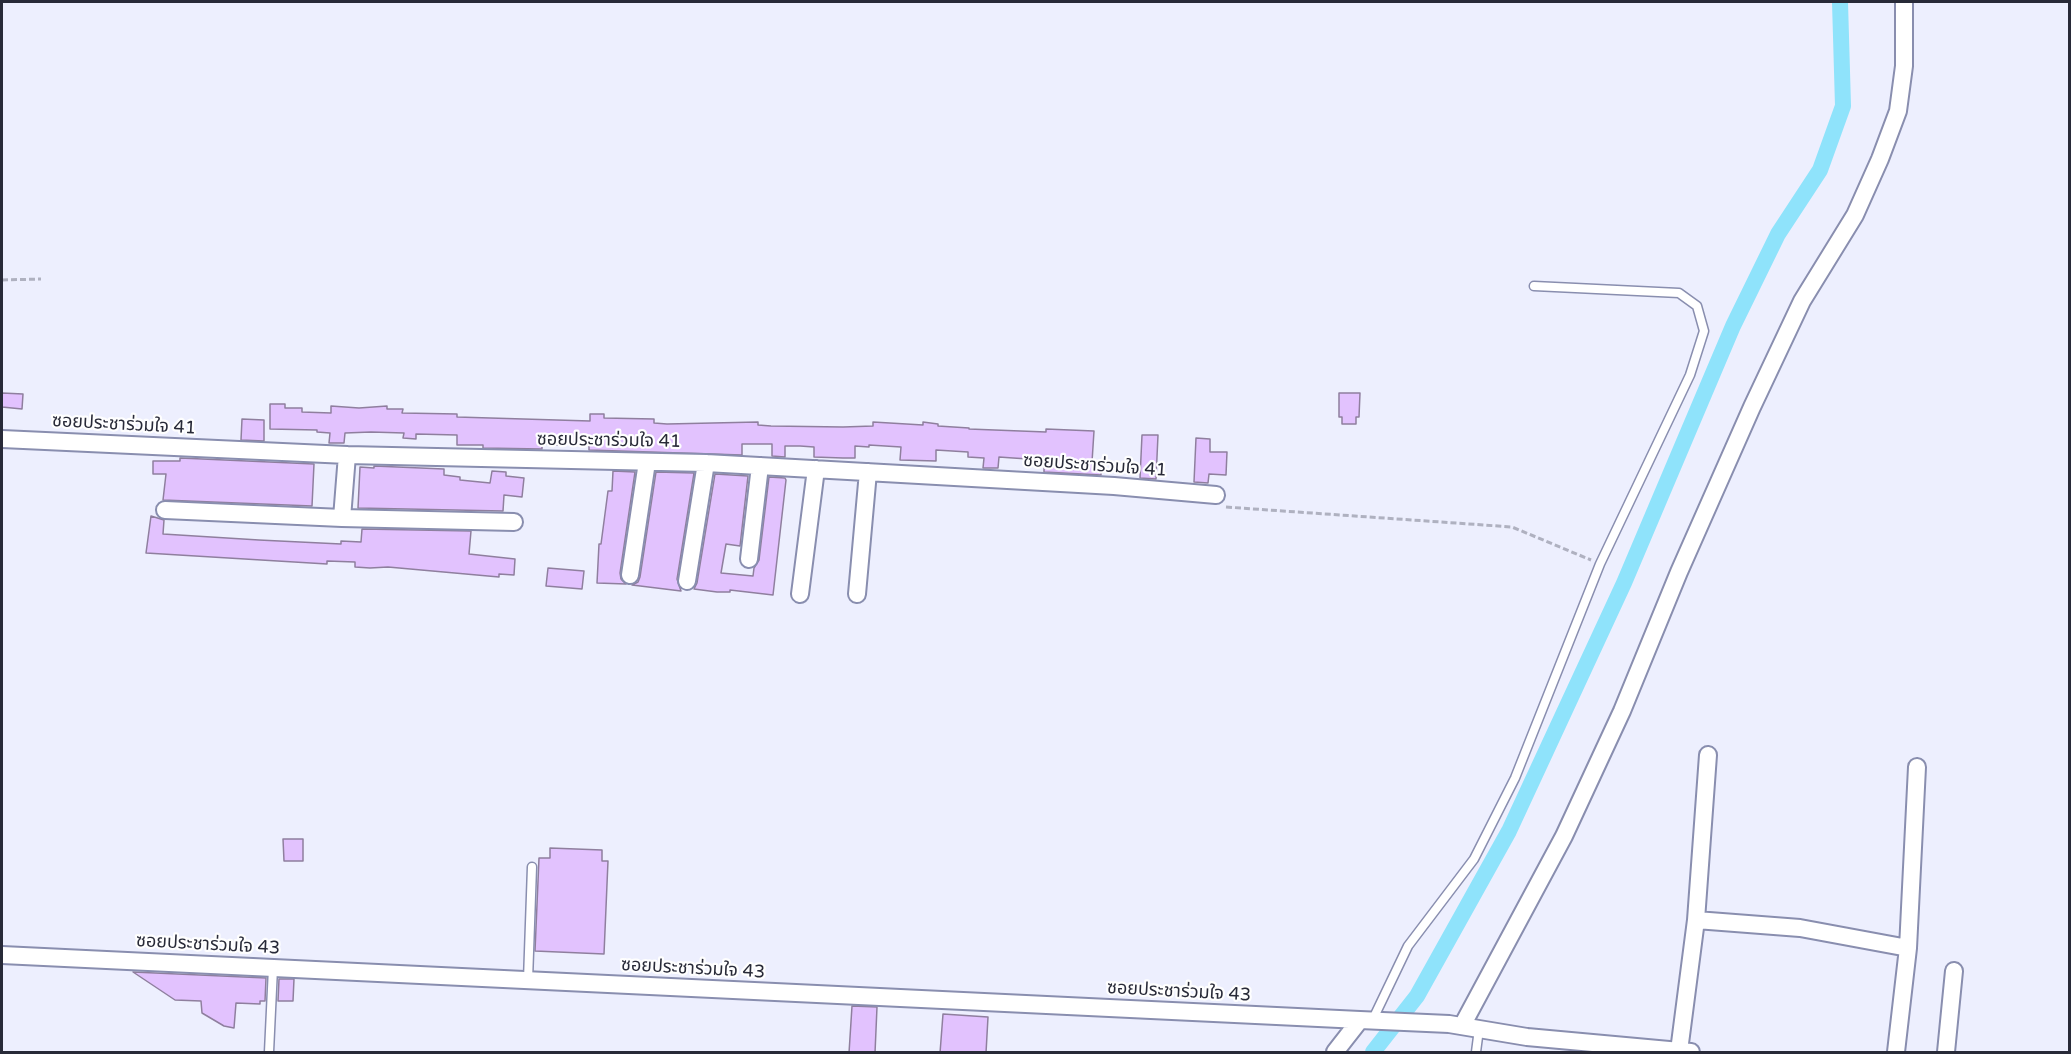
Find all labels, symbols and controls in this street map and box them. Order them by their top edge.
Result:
street label: ซอยประชาร่วมใจ 41 [51,410,197,440]
street label: ซอยประชาร่วมใจ 41 [537,429,681,453]
street label: ซอยประชาร่วมใจ 41 [1022,450,1168,482]
street label: ซอยประชาร่วมใจ 43 [135,930,281,960]
street label: ซอยประชาร่วมใจ 43 [620,954,766,984]
street label: ซอยประชาร่วมใจ 43 [1106,977,1252,1007]

